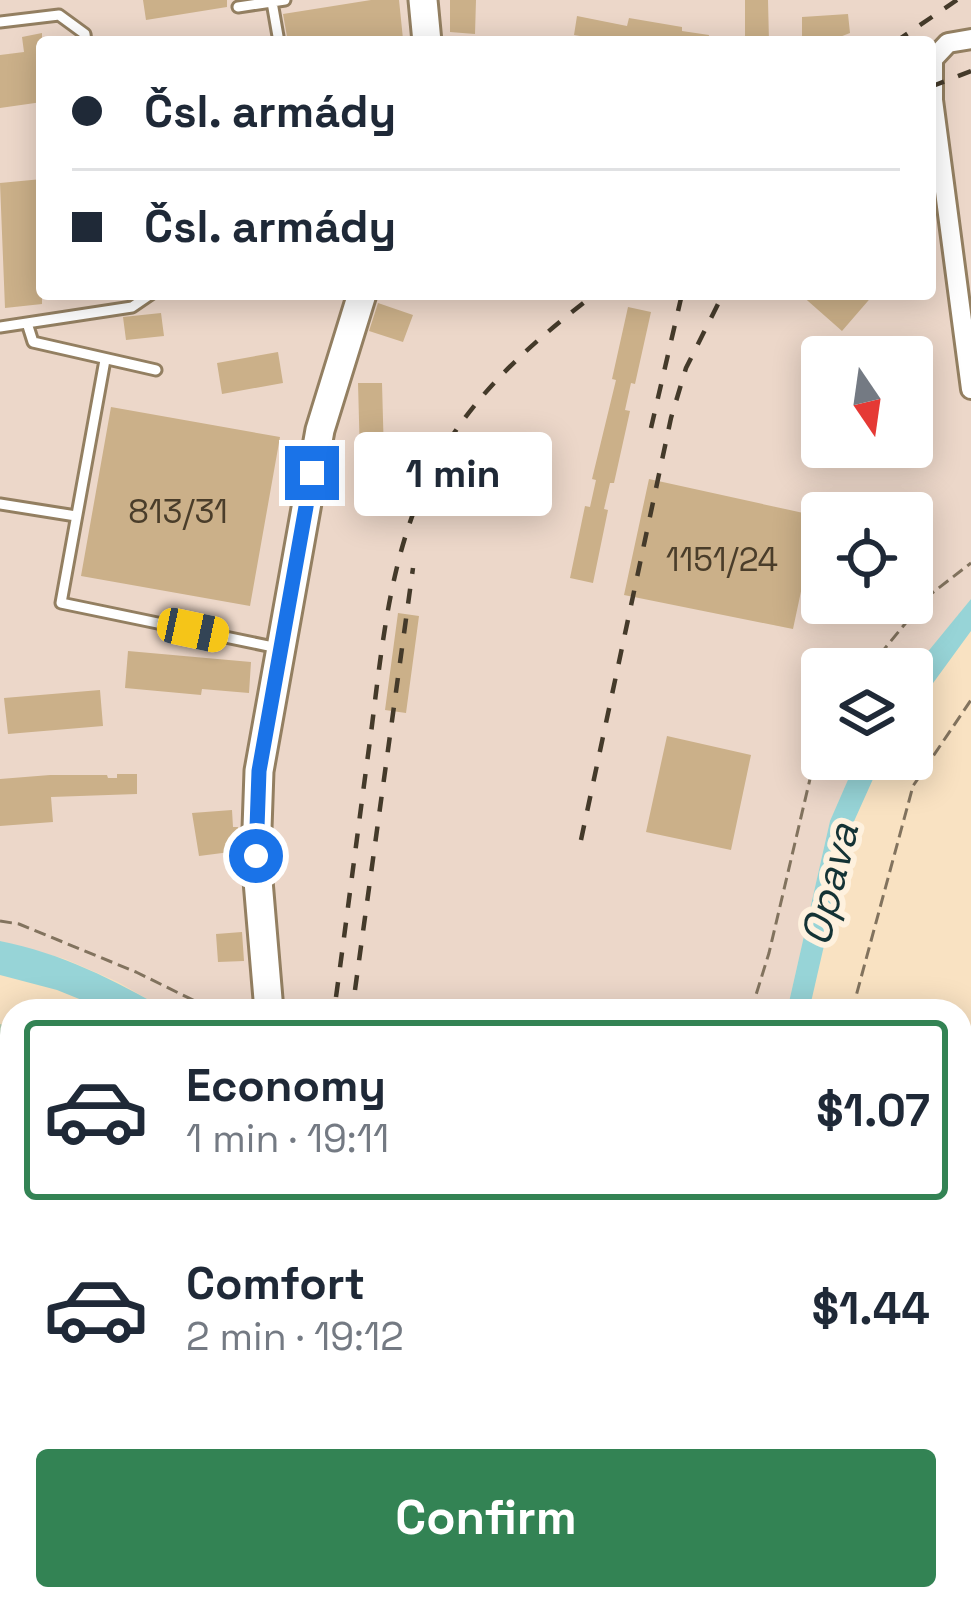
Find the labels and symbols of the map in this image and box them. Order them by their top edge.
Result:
north arrow [801,336,933,468]
callout: 1 min [354,431,552,515]
route end [285,446,339,500]
house number: 813/31 [128,491,228,533]
house number: 1151/24 [666,539,778,581]
car [154,605,232,655]
water label: Opava [789,817,870,951]
route start [229,829,283,883]

